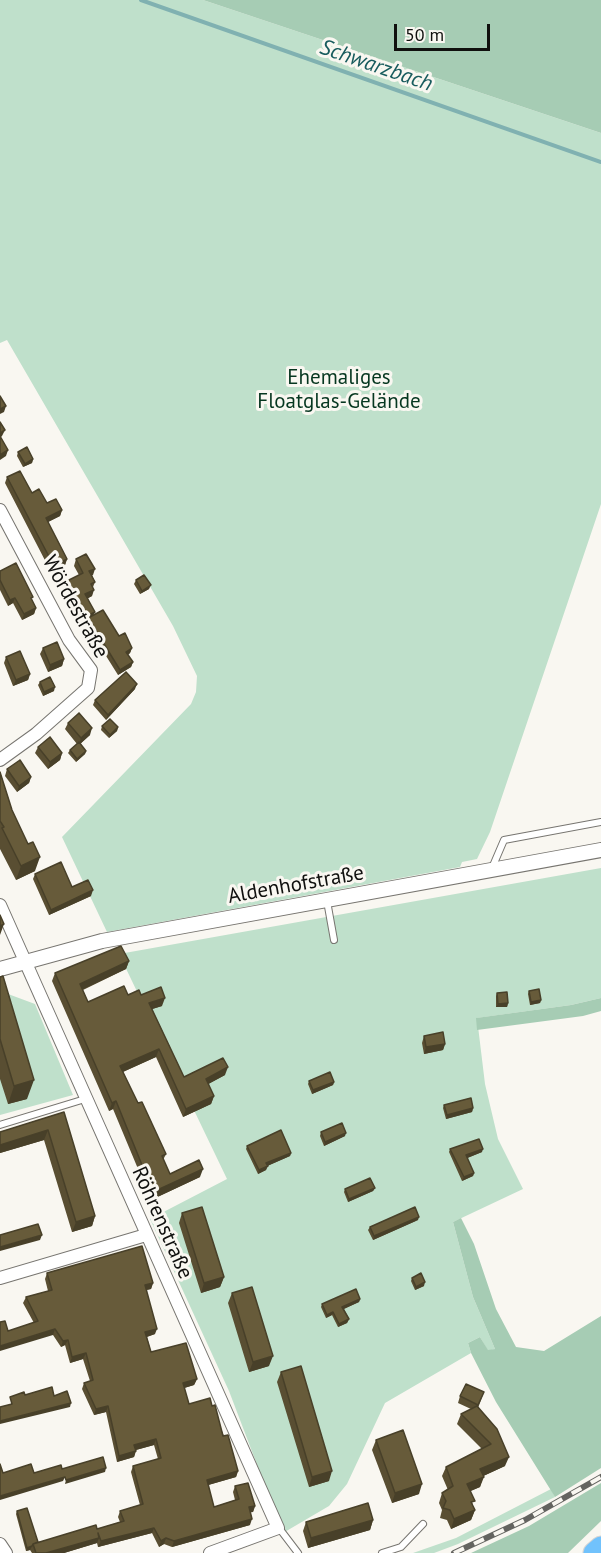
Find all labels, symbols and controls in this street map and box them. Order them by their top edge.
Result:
scale bar [397,12,493,50]
text: 50 m [405,23,444,46]
water label: Schwarzbach [316,34,436,98]
park label: Ehemaliges Floatglas-Gelände [257,365,421,415]
street label: Wördestraße [36,551,114,663]
street label: Aldenhofstraße [226,861,366,909]
street label: Röhrenstraße [126,1163,198,1283]

